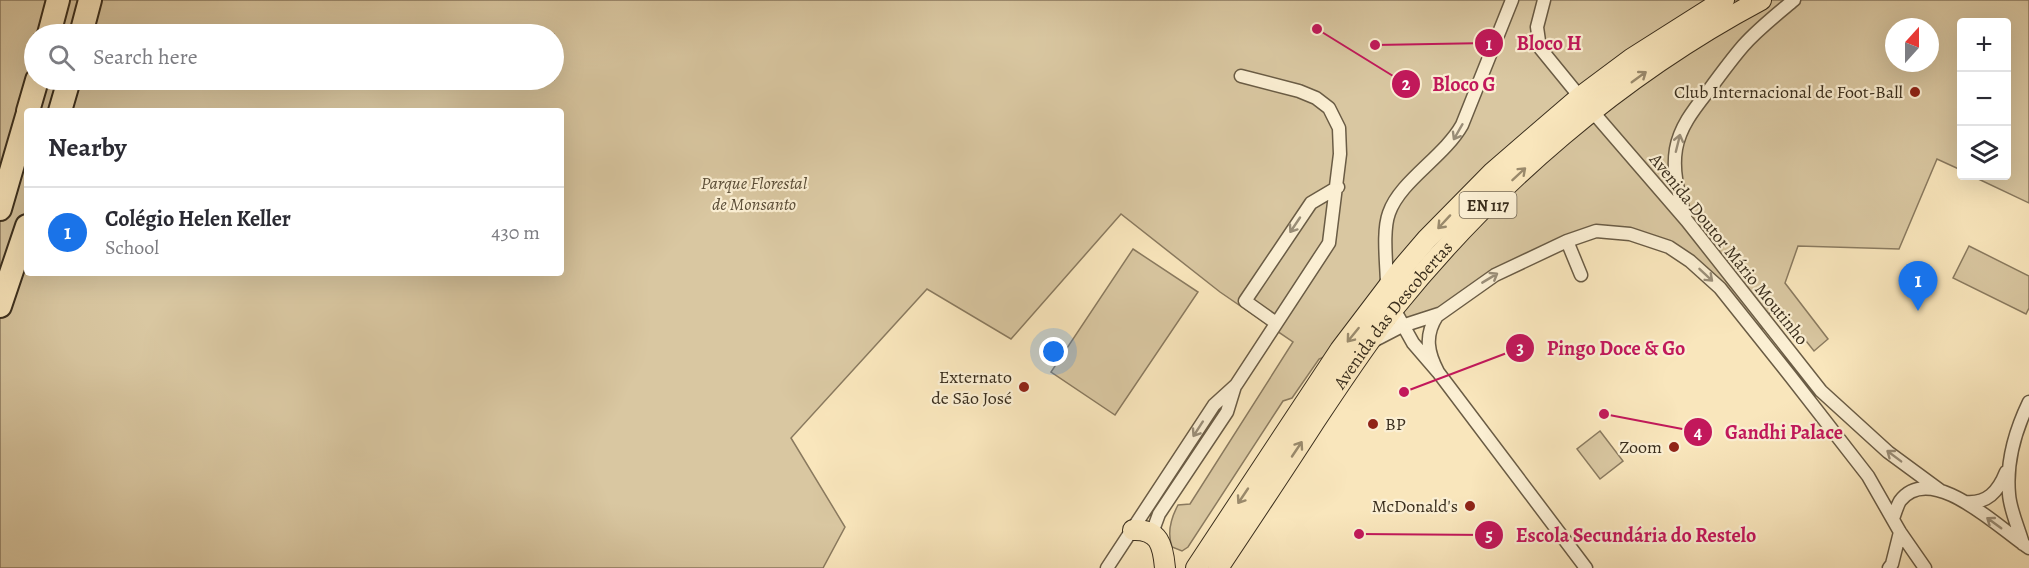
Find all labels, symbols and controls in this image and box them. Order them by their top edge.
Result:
north arrow [1885,18,1939,72]
map controls [1957,18,2011,180]
button: + [1957,18,2011,72]
search box [24,24,564,90]
callout: Bloco H [1474,24,1594,62]
text: Bloco H [1516,30,1582,57]
text: 1 [1486,32,1493,56]
icon: search [45,41,78,74]
text: Search here [93,42,198,72]
callout: Bloco G [1391,65,1508,103]
one-way arrow [1631,70,1647,83]
text: Bloco G [1432,71,1496,98]
text: 2 [1402,72,1411,96]
button: − [1957,72,2011,126]
place label: Club Internacional de Foot-Ball [1674,80,1904,104]
marker: Club Internacional de Foot-Ball [1908,85,1922,99]
one-way arrow [1452,122,1463,140]
button: layers [1957,126,2011,180]
text: Nearby [48,130,127,165]
one-way arrow [1673,134,1685,153]
street label: Avenida Doutor Mário Moutinho [1643,147,1814,350]
one-way arrow [1512,167,1527,181]
park label: Parque Florestal de Monsanto [701,171,808,216]
road number: EN 117 [1460,192,1516,218]
text: Colégio Helen Keller [105,204,291,234]
one-way arrow [1437,214,1451,229]
one-way arrow [1289,216,1301,233]
text: 1 [64,219,71,246]
text: 430 m [491,219,540,246]
text: School [105,234,159,261]
street label: Avenida das Descobertas [1327,236,1458,394]
pin: 1 [1898,262,1938,311]
one-way arrow [1698,268,1713,282]
one-way arrow [1481,272,1498,284]
one-way arrow [1346,327,1359,343]
callout: Pingo Doce & Go [1505,329,1697,367]
text: Pingo Doce & Go [1547,335,1685,362]
text: 3 [1516,336,1524,360]
your location [1039,337,1068,366]
place label: Externato de São José [931,365,1012,410]
marker: Externato de São José [1017,380,1031,394]
place label: BP [1385,412,1406,436]
callout: Gandhi Palace [1683,413,1855,451]
marker: BP [1366,417,1380,431]
text: Gandhi Palace [1725,419,1843,446]
one-way arrow [1192,420,1204,437]
text: 4 [1694,420,1703,444]
place label: Zoom [1619,435,1662,459]
marker: Zoom [1667,440,1681,454]
one-way arrow [1291,441,1303,458]
one-way arrow [1886,450,1902,463]
one-way arrow [1237,487,1249,504]
place label: McDonald's [1372,494,1458,518]
marker: McDonald's [1463,499,1477,513]
callout: Escola Secundária do Restelo [1474,516,1768,554]
one-way arrow [1986,517,2002,530]
text: Escola Secundária do Restelo [1516,522,1756,549]
text: 5 [1485,523,1493,547]

